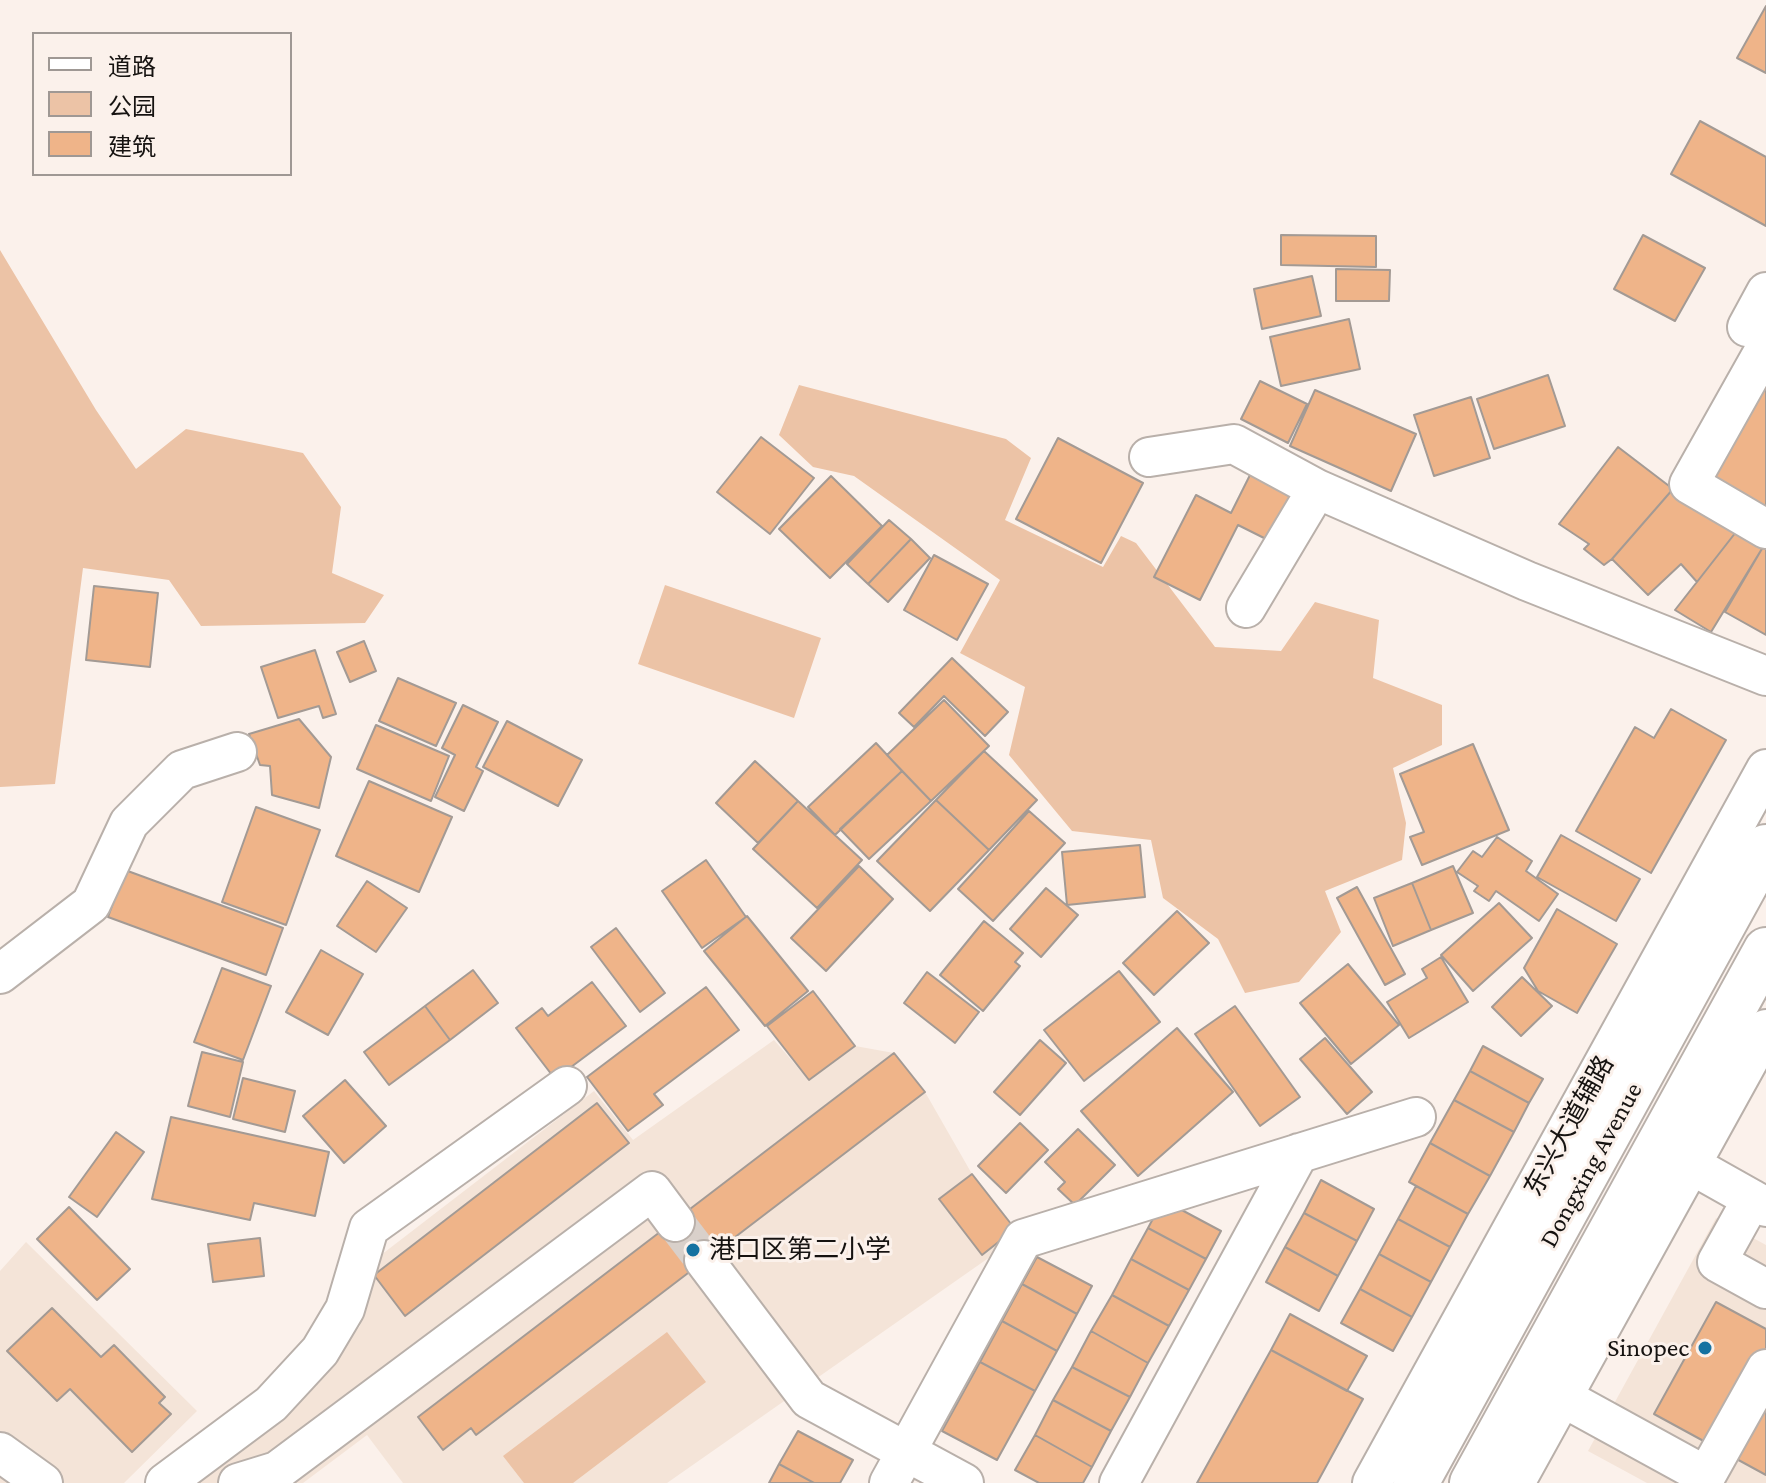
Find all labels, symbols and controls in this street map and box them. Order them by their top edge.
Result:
legend [32,32,292,176]
text: 道路 [108,53,156,80]
text: 公园 [108,93,156,120]
text: 建筑 [108,133,156,160]
street label: 东兴大道辅路 [1518,1050,1620,1202]
street label: Dongxing Avenue [1533,1077,1649,1253]
place label: 港口区第二小学 [709,1234,891,1266]
marker: 港口区第二小学 [684,1241,702,1259]
place label: Sinopec [1607,1332,1689,1364]
marker: Sinopec [1696,1339,1714,1357]

